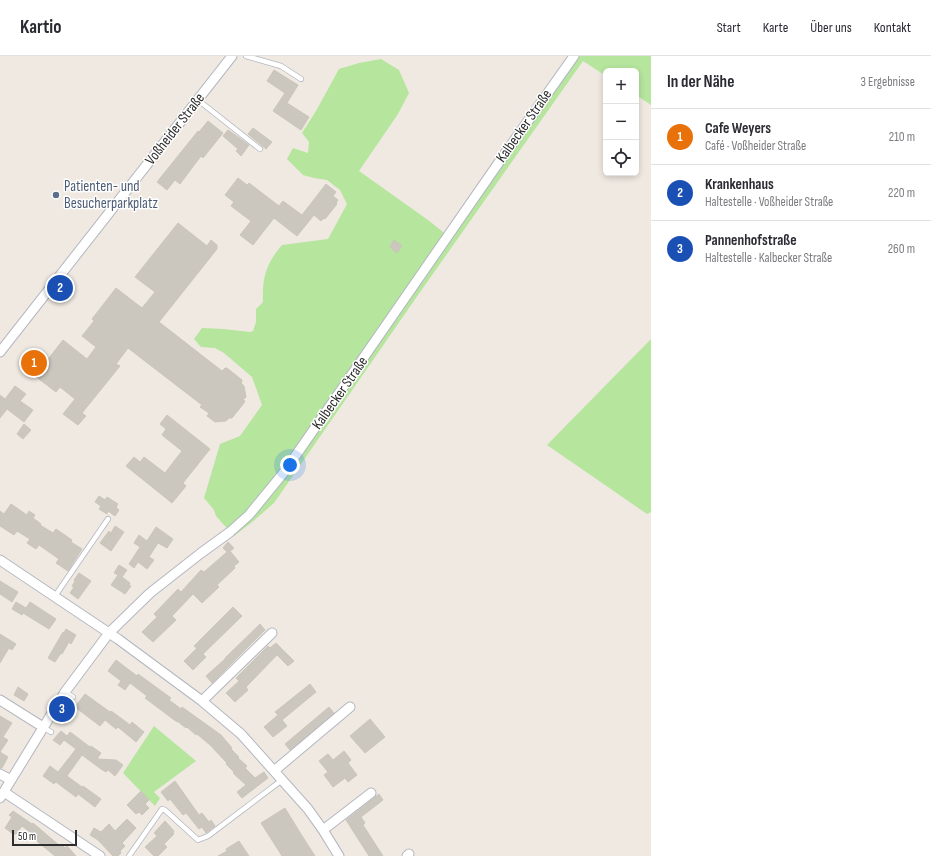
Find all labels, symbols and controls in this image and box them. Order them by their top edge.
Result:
text: Kartio [20,16,62,39]
text: Start [717,19,741,36]
text: Karte [763,19,788,36]
text: Über uns [810,19,852,36]
text: Kontakt [874,19,911,36]
map controls [603,68,639,176]
button: + [603,68,639,104]
text: In der Nähe [667,72,734,92]
text: 3 Ergebnisse [861,74,915,90]
street label: Kalbecker Straße [492,86,556,166]
street label: Voßheider Straße [141,89,209,169]
button: − [603,104,639,140]
text: Cafe Weyers [705,119,771,138]
text: 1 [677,129,683,145]
text: 210 m [889,129,915,145]
text: Café · Voßheider Straße [705,138,806,154]
button: locate [603,140,639,176]
text: Krankenhaus [705,175,774,194]
place label: Patienten- und Besucherparkplatz [64,177,159,213]
text: 2 [677,185,683,201]
text: 220 m [888,185,915,201]
marker: Patienten- und Besucherparkplatz [51,190,61,200]
text: Haltestelle · Voßheider Straße [705,194,833,210]
text: Pannenhofstraße [705,231,797,250]
text: 3 [677,241,683,257]
text: 260 m [888,241,915,257]
text: Haltestelle · Kalbecker Straße [705,250,832,266]
pin: 2 [47,273,73,303]
pin: 1 [21,348,47,378]
street label: Kalbecker Straße [308,353,372,433]
your location [280,455,300,475]
pin: 3 [49,694,75,724]
scale bar [12,828,77,847]
text: 50 m [18,830,36,843]

